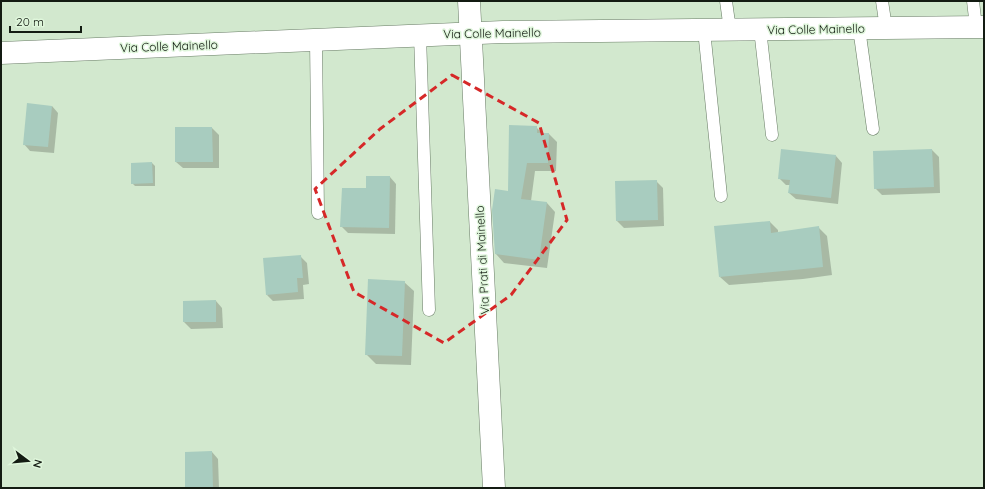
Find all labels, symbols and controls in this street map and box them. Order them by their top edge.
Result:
scale bar [10,8,81,34]
text: 20 m [16,14,44,29]
street label: Via Colle Mainello [767,21,865,37]
street label: Via Colle Mainello [443,25,541,41]
street label: Via Colle Mainello [120,37,218,55]
street label: Via Prati di Mainello [472,205,492,315]
north arrow [8,441,48,481]
text: N [30,458,45,470]

